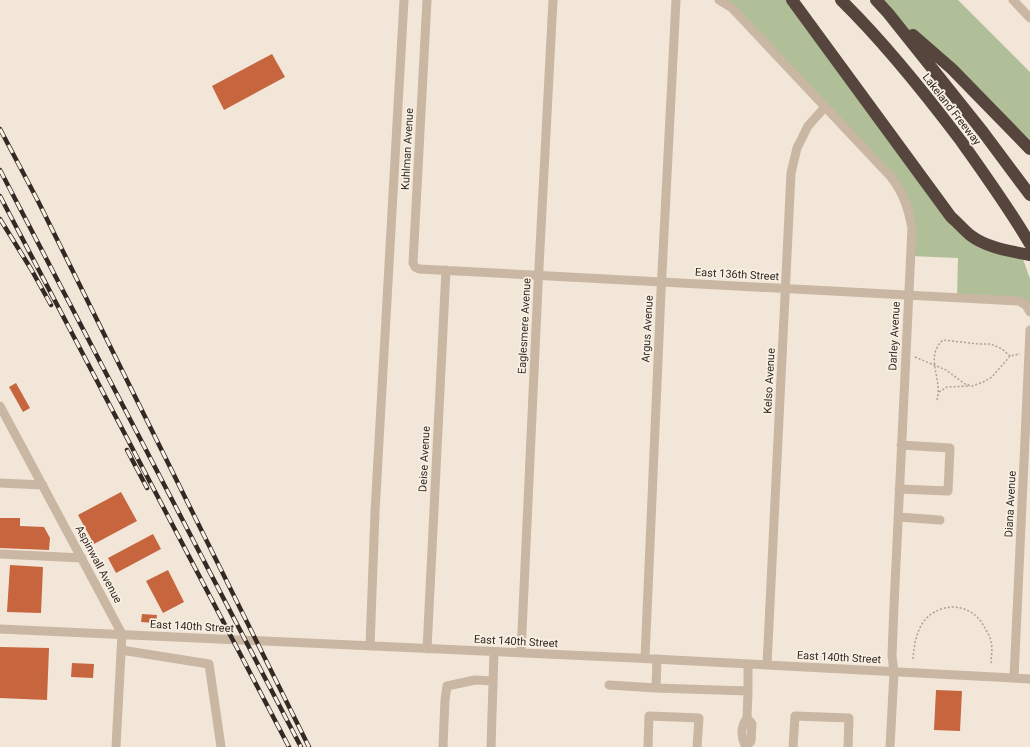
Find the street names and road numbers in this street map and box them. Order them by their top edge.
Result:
street label: Lakeland Freeway [920,71,984,148]
street label: Kuhlman Avenue [399,108,416,190]
street label: East 136th Street [695,266,780,283]
street label: Eaglesmere Avenue [515,277,534,374]
street label: Argus Avenue [639,295,656,363]
street label: Darley Avenue [886,301,903,371]
street label: Kelso Avenue [761,348,778,414]
street label: Deise Avenue [416,426,433,492]
street label: Diana Avenue [1002,470,1019,538]
street label: Aspinwall Avenue [73,523,125,605]
street label: East 140th Street [150,618,235,635]
street label: East 140th Street [474,633,559,650]
street label: East 140th Street [797,649,882,666]

